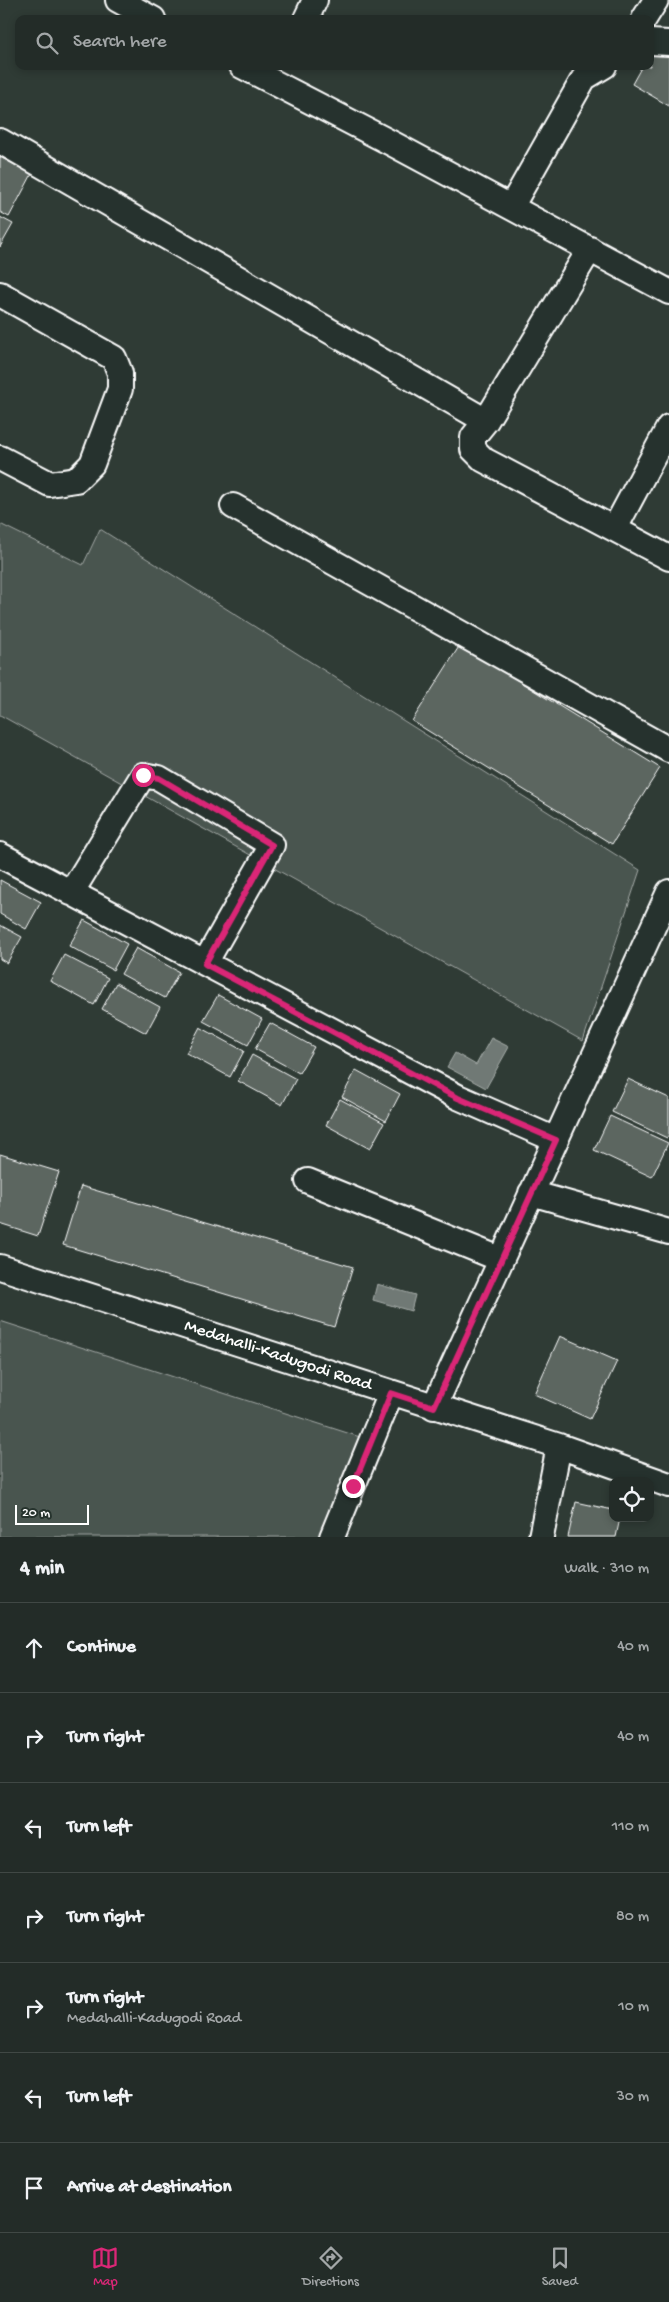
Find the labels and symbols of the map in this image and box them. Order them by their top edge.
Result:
route start [132,764,155,787]
street label: Medahalli-Kadugodi Road [182,1316,376,1397]
route end [342,1475,365,1498]
scale bar [15,1502,89,1525]

